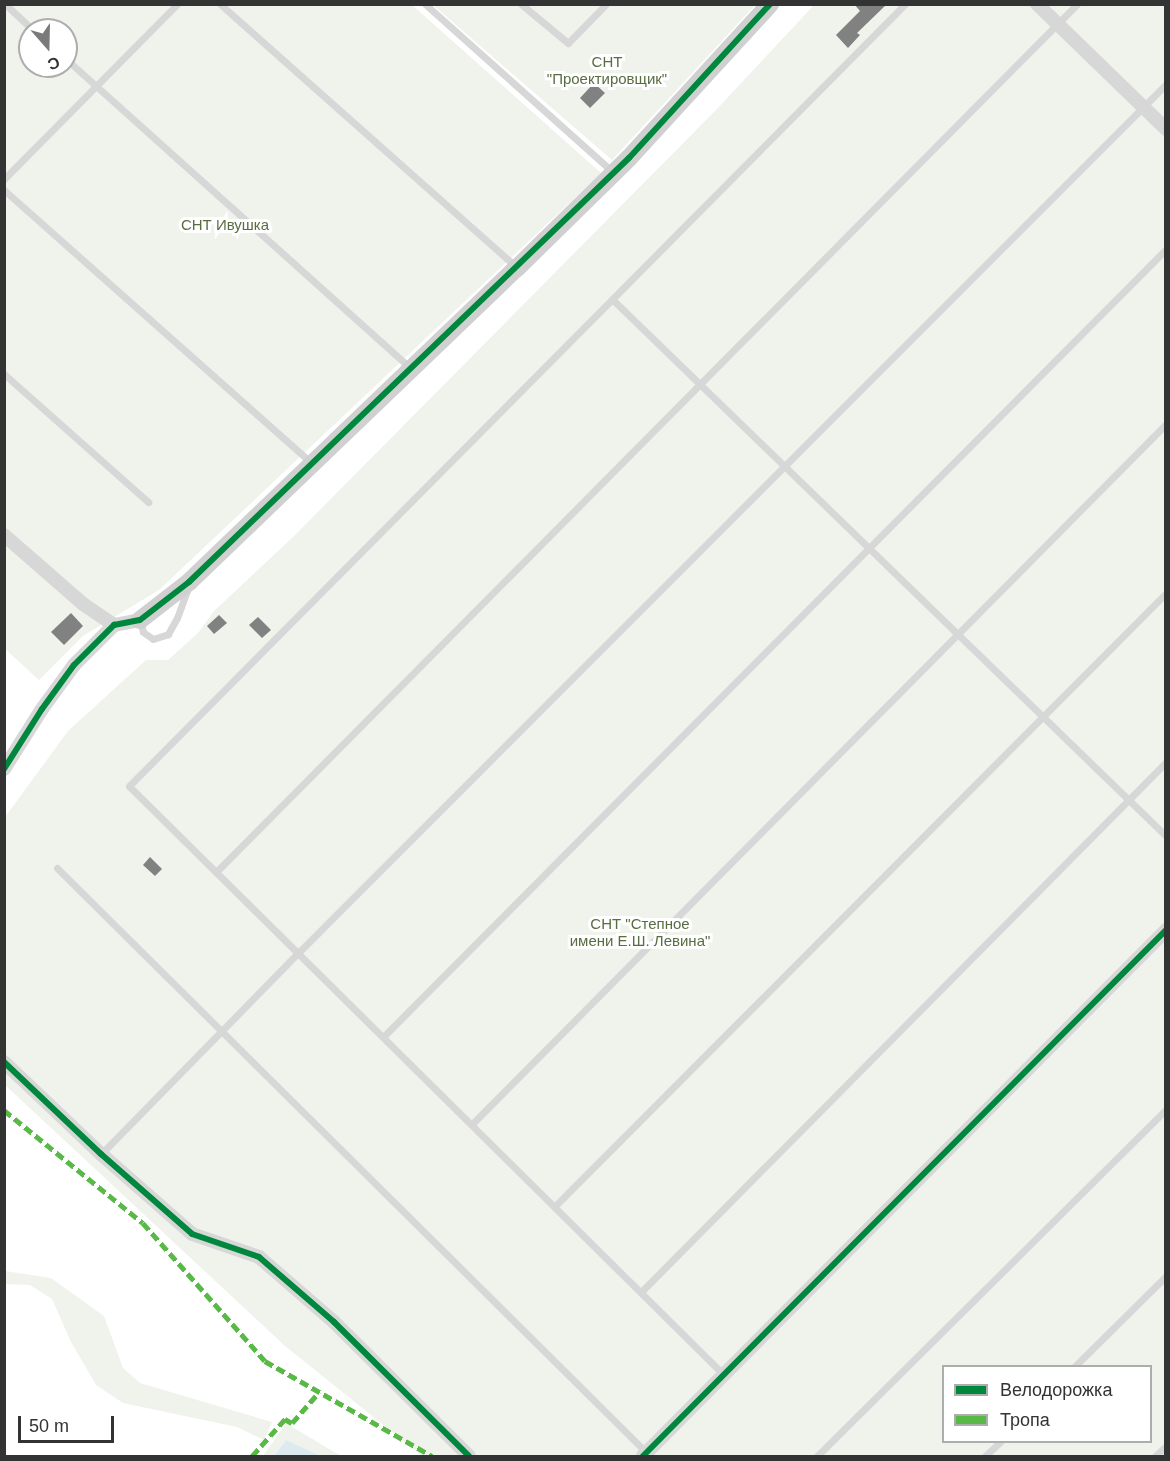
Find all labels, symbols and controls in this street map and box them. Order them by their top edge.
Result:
north arrow [18,18,78,78]
park label: СНТ "Проектировщик" [547,52,667,87]
text: С [45,54,62,73]
park label: СНТ Ивушка [181,216,269,234]
park label: СНТ "Степное имени Е.Ш. Левина" [570,914,710,949]
legend [942,1365,1152,1443]
text: Велодорожка [1000,1380,1112,1400]
scale bar [21,1404,117,1442]
text: Тропа [1000,1410,1050,1430]
text: 50 m [29,1416,69,1436]

